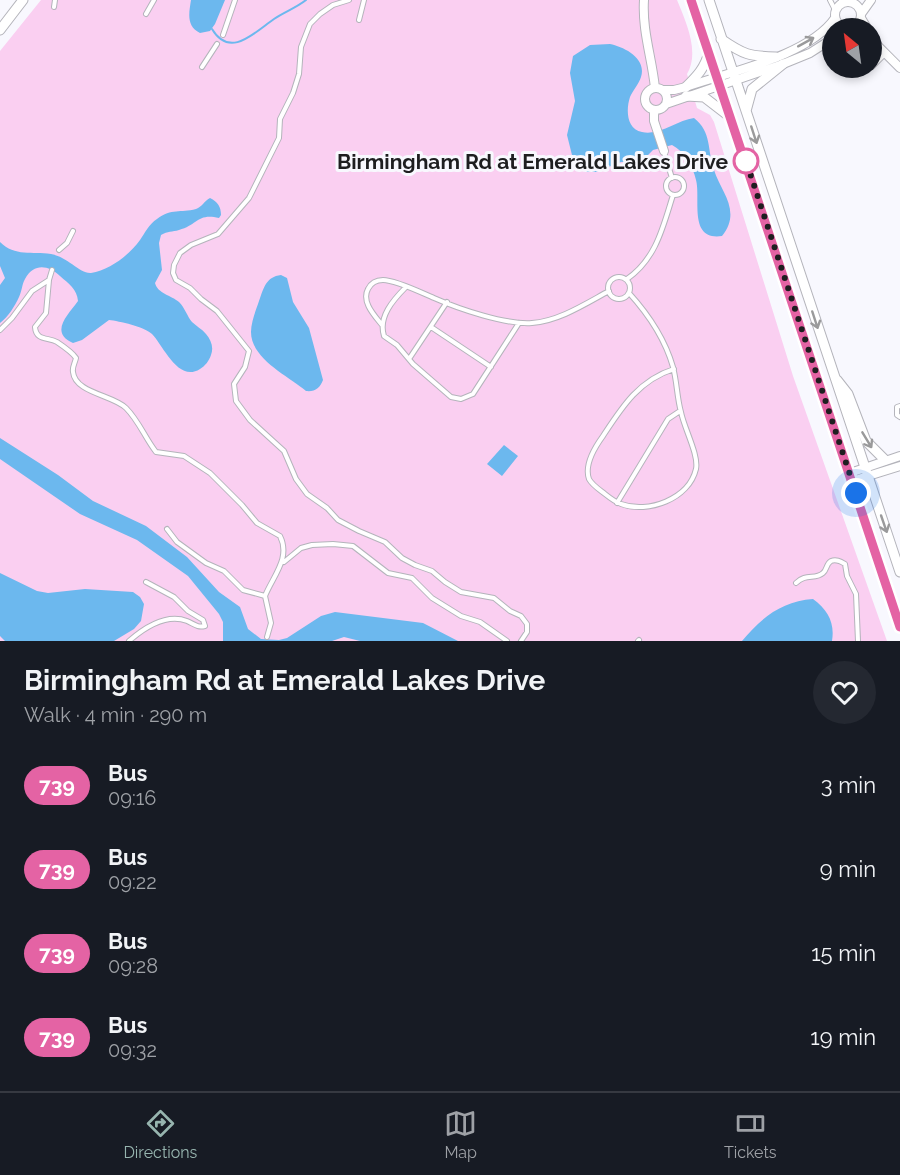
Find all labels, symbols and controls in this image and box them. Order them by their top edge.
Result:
north arrow [822,18,882,78]
map controls [822,18,882,78]
one-way arrow [797,36,814,48]
one-way arrow [749,125,760,144]
marker: Birmingham Rd at Emerald Lakes Drive [733,148,759,174]
place label: Birmingham Rd at Emerald Lakes Drive [337,149,728,174]
one-way arrow [811,310,822,329]
one-way arrow [861,431,873,448]
your location [841,478,871,508]
one-way arrow [879,514,890,533]
button: heart [813,661,876,724]
text: Birmingham Rd at Emerald Lakes Drive [24,664,545,697]
text: Walk · 4 min · 290 m [24,703,207,727]
text: Bus [108,760,147,786]
text: 3 min [821,772,876,798]
text: 739 [39,773,75,798]
text: 09:16 [108,786,156,810]
text: Bus [108,844,147,870]
text: 9 min [820,856,876,882]
text: 739 [39,857,75,882]
text: 09:22 [108,870,157,894]
text: Bus [108,928,147,954]
text: 15 min [811,940,876,966]
text: 739 [39,941,75,966]
text: 09:28 [108,954,158,978]
text: Bus [108,1012,147,1038]
text: 19 min [810,1024,876,1050]
text: 739 [39,1025,75,1050]
text: 09:32 [108,1038,157,1062]
tab: Directions [123,1107,197,1162]
tab: Map [444,1107,477,1162]
tab: Tickets [724,1107,777,1162]

